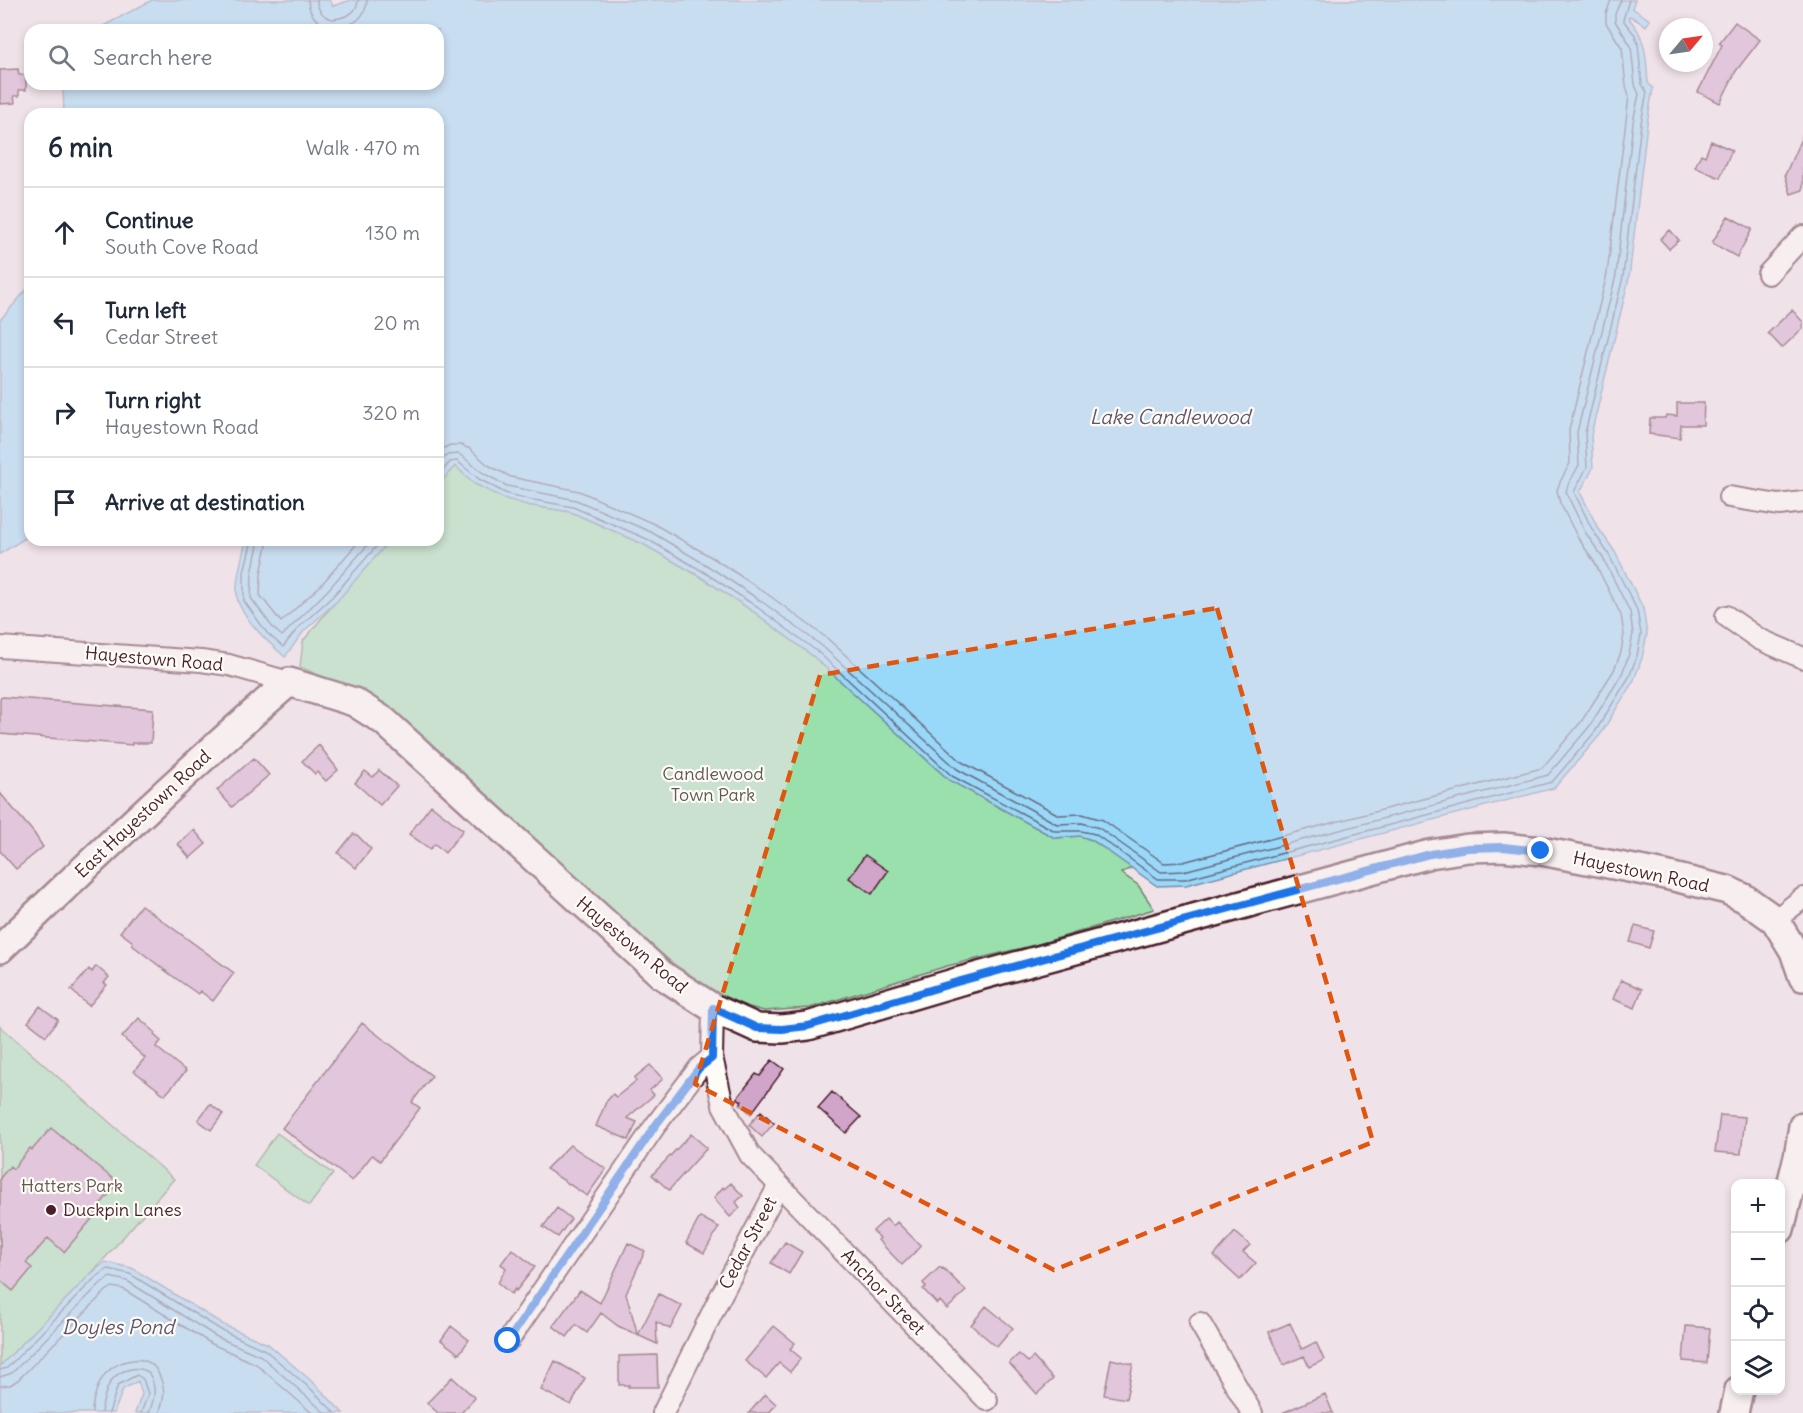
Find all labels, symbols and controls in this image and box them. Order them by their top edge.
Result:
north arrow [1659,18,1713,72]
search box [24,24,444,90]
icon: search [45,41,78,74]
text: Search here [93,43,212,71]
text: 6 min [48,131,113,164]
text: Walk · 470 m [306,135,420,160]
text: Continue [105,206,194,234]
icon: ahead [48,216,81,249]
text: 130 m [365,220,420,245]
text: South Cove Road [105,234,258,259]
text: Turn left [105,296,186,324]
icon: left [48,306,81,339]
text: 20 m [374,310,420,335]
text: Cedar Street [105,324,218,349]
text: Turn right [105,386,201,414]
icon: right [48,396,81,429]
text: 320 m [362,400,420,425]
water label: Lake Candlewood [1090,404,1253,429]
text: Hayestown Road [105,414,259,439]
icon: arrive [48,486,81,519]
text: Arrive at destination [105,488,305,516]
street label: Hayestown Road [84,641,224,676]
street label: East Hayestown Road [70,744,216,883]
park label: Candlewood Town Park [662,762,764,806]
route end [1527,837,1553,863]
street label: Hayestown Road [1571,846,1712,897]
street label: Hayestown Road [572,891,693,998]
park label: Hatters Park [21,1174,123,1197]
map controls [1731,1179,1785,1395]
button: + [1731,1179,1785,1233]
street label: Cedar Street [714,1193,782,1293]
place label: Duckpin Lanes [63,1198,182,1221]
marker: Duckpin Lanes [44,1203,58,1217]
button: − [1731,1233,1785,1287]
street label: Anchor Street [836,1244,930,1340]
button: locate [1731,1287,1785,1341]
water label: Doyles Pond [62,1314,176,1339]
route start [494,1327,520,1353]
button: layers [1731,1341,1785,1395]

